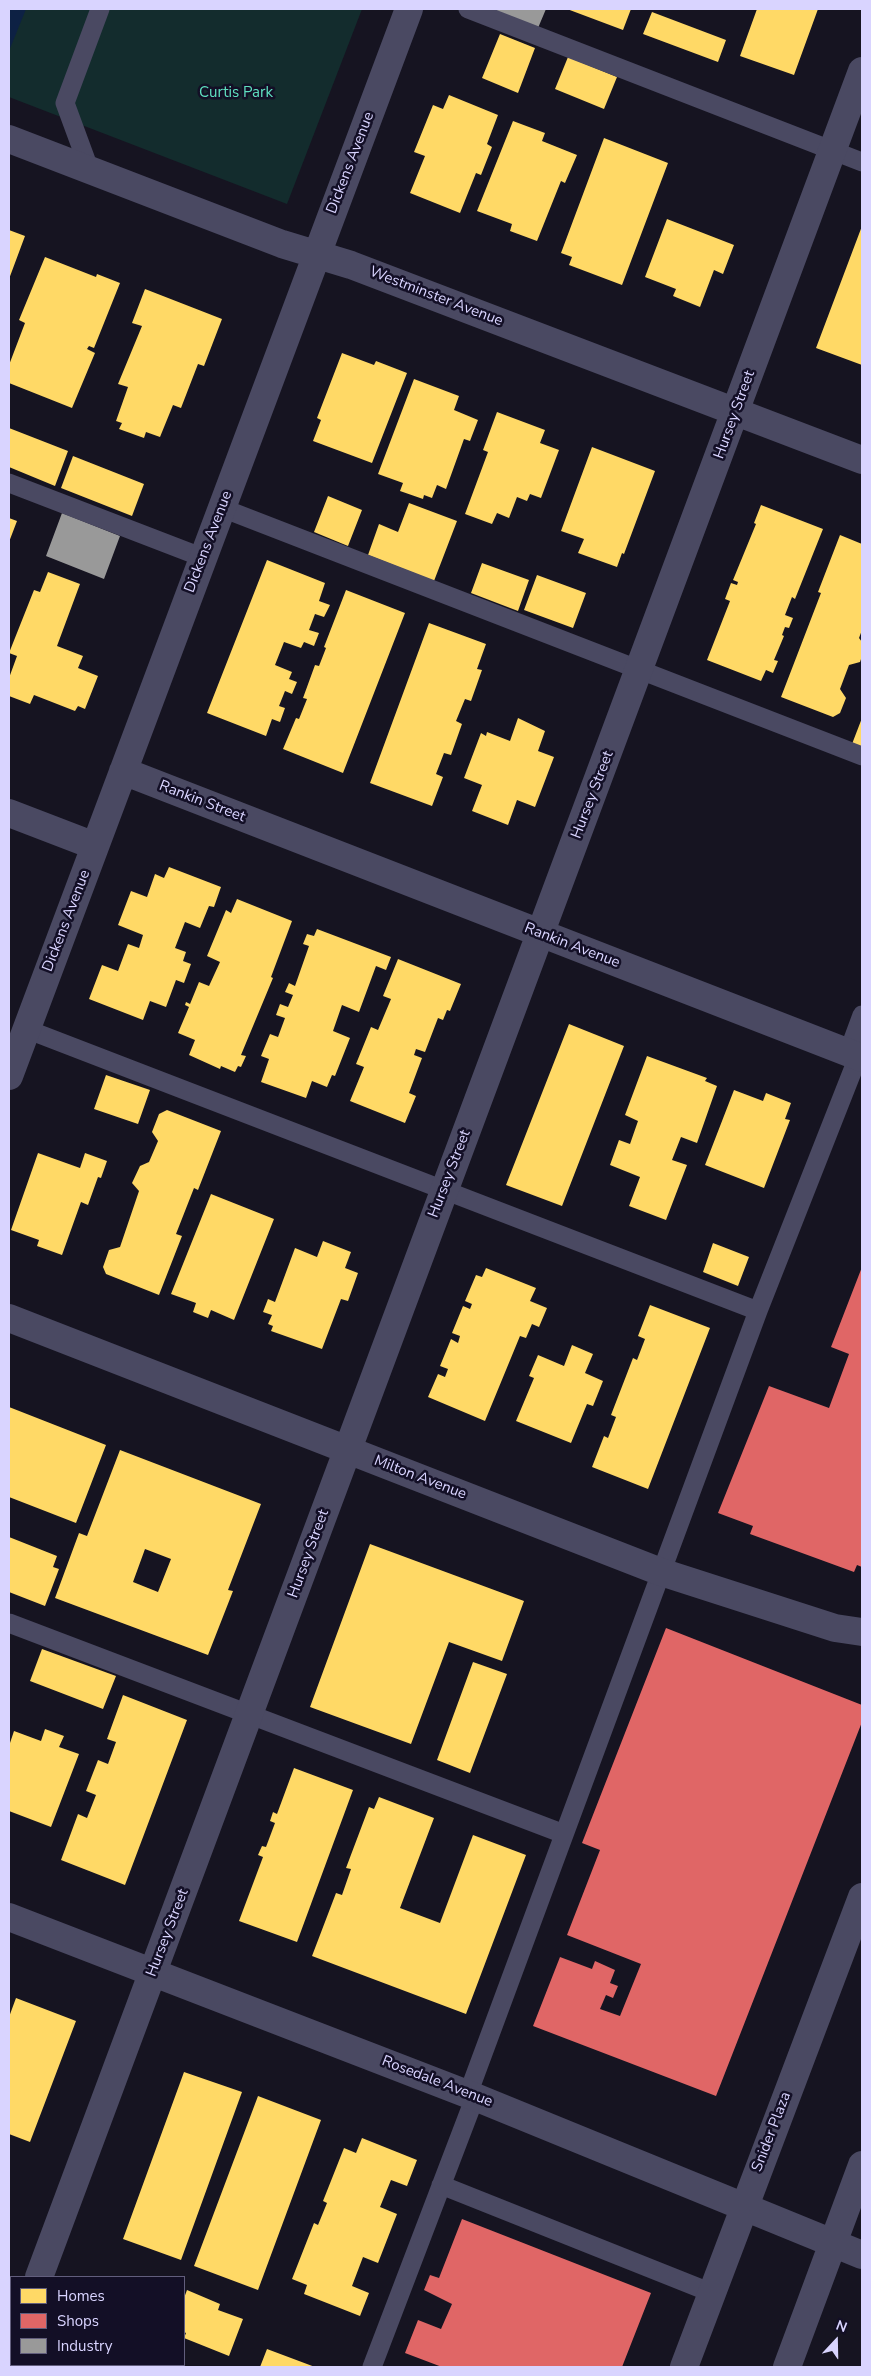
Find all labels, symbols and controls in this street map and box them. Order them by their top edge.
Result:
park label: Curtis Park [199,84,273,102]
street label: Dickens Avenue [323,110,379,216]
street label: Westminster Avenue [367,263,505,331]
street label: Hursey Street [711,368,759,462]
street label: Dickens Avenue [181,489,237,595]
street label: Hursey Street [568,748,618,842]
street label: Rankin Street [156,777,248,827]
street label: Dickens Avenue [39,868,95,974]
street label: Rankin Avenue [522,920,622,972]
street label: Hursey Street [425,1127,475,1221]
street label: Milton Avenue [371,1452,469,1504]
street label: Hursey Street [285,1507,333,1601]
street label: Hursey Street [143,1886,193,1980]
street label: Rosedale Avenue [379,2053,495,2111]
street label: Snider Plaza [749,2090,795,2174]
legend [10,2276,185,2366]
text: Homes [57,2286,105,2306]
text: Shops [57,2311,99,2331]
north arrow [811,2316,861,2366]
text: N [833,2316,850,2337]
text: Industry [57,2336,112,2356]

